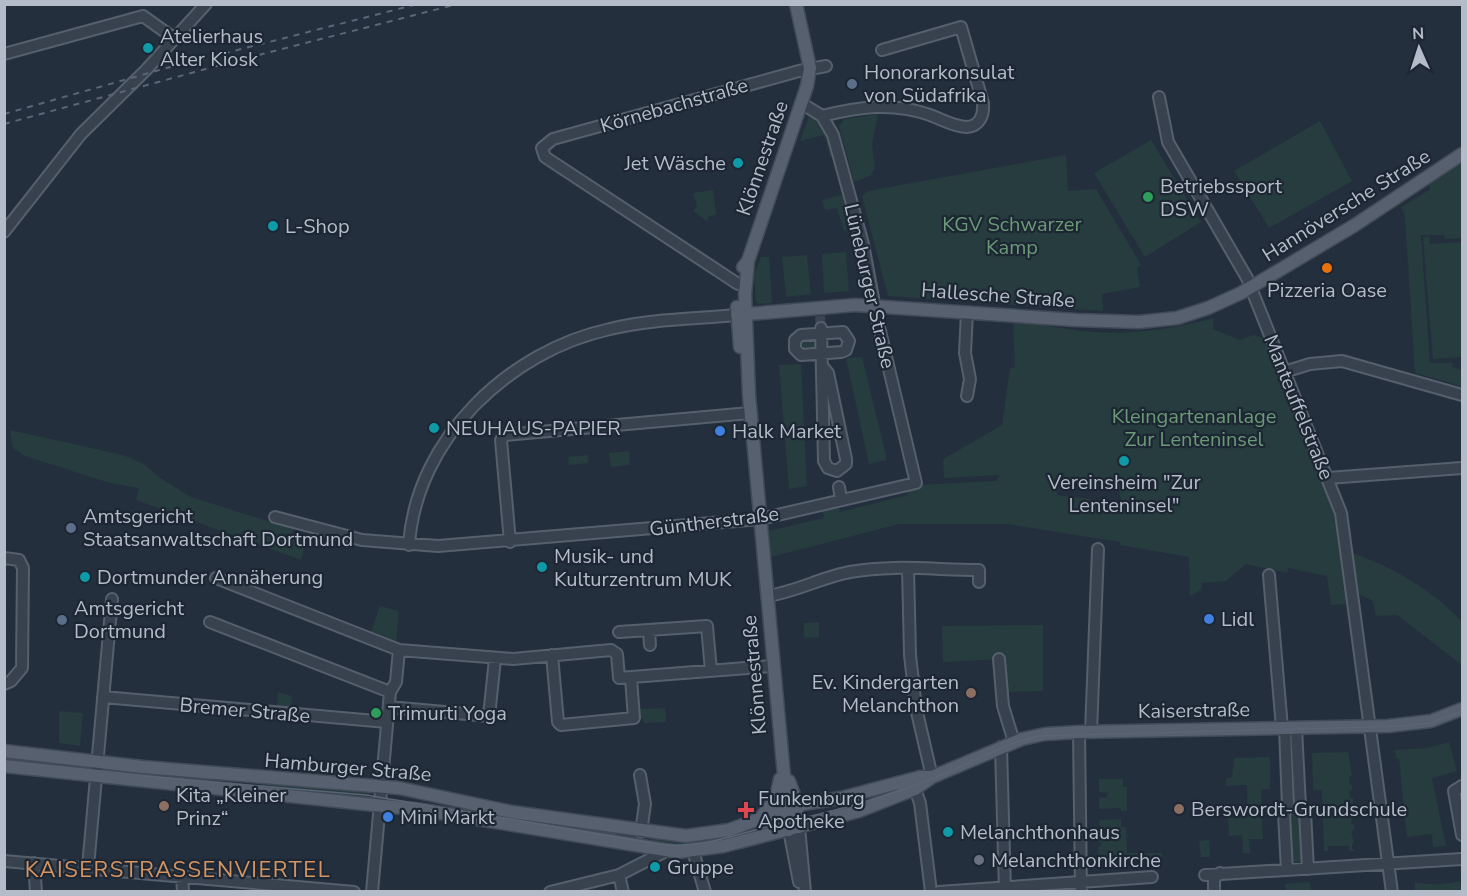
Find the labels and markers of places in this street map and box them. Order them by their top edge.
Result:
place label: Atelierhaus Alter Kiosk [160,23,263,73]
marker: Atelierhaus Alter Kiosk [141,41,155,55]
place label: Honorarkonsulat von Südafrika [864,59,1015,109]
marker: Honorarkonsulat von Südafrika [845,77,859,91]
place label: Jet Wäsche [623,150,726,177]
marker: Jet Wäsche [731,156,745,170]
place label: Betriebssport DSW [1160,173,1283,223]
marker: Betriebssport DSW [1141,190,1155,204]
place label: L-Shop [285,213,350,240]
marker: L-Shop [266,219,280,233]
marker: Pizzeria Oase [1320,261,1334,275]
place label: Pizzeria Oase [1267,277,1387,304]
place label: NEUHAUS-PAPIER [446,415,621,442]
place label: Halk Market [732,418,842,445]
marker: NEUHAUS-PAPIER [427,421,441,435]
marker: Halk Market [713,424,727,438]
marker: Vereinsheim "Zur Lenteninsel" [1117,454,1131,468]
place label: Vereinsheim "Zur Lenteninsel" [1046,469,1201,519]
place label: Amtsgericht Staatsanwaltschaft Dortmund [83,503,353,553]
marker: Amtsgericht Staatsanwaltschaft Dortmund [64,521,78,535]
place label: Musik- und Kulturzentrum MUK [554,543,732,593]
marker: Musik- und Kulturzentrum MUK [535,560,549,574]
place label: Dortmunder Annäherung [97,564,323,591]
marker: Dortmunder Annäherung [78,570,92,584]
place label: Amtsgericht Dortmund [74,595,185,645]
place label: Lidl [1221,606,1254,633]
marker: Lidl [1202,612,1216,626]
marker: Amtsgericht Dortmund [55,613,69,627]
place label: Ev. Kindergarten Melanchthon [812,669,959,719]
marker: Ev. Kindergarten Melanchthon [964,686,978,700]
place label: Trimurti Yoga [388,700,507,727]
marker: Trimurti Yoga [369,706,383,720]
place label: Kita „Kleiner Prinz“ [176,782,287,832]
place label: Funkenburg Apotheke [758,785,865,835]
place label: Berswordt-Grundschule [1191,796,1407,823]
marker: Kita „Kleiner Prinz“ [157,799,171,813]
marker: Berswordt-Grundschule [1172,802,1186,816]
marker: Funkenburg Apotheke [739,803,753,817]
place label: Mini Markt [400,804,495,831]
marker: Mini Markt [381,810,395,824]
place label: Melanchthonhaus [960,819,1120,846]
marker: Melanchthonhaus [941,825,955,839]
place label: Melanchthonkirche [991,847,1161,874]
marker: Melanchthonkirche [972,853,986,867]
place label: Gruppe [667,854,734,881]
marker: Gruppe [648,860,662,874]

